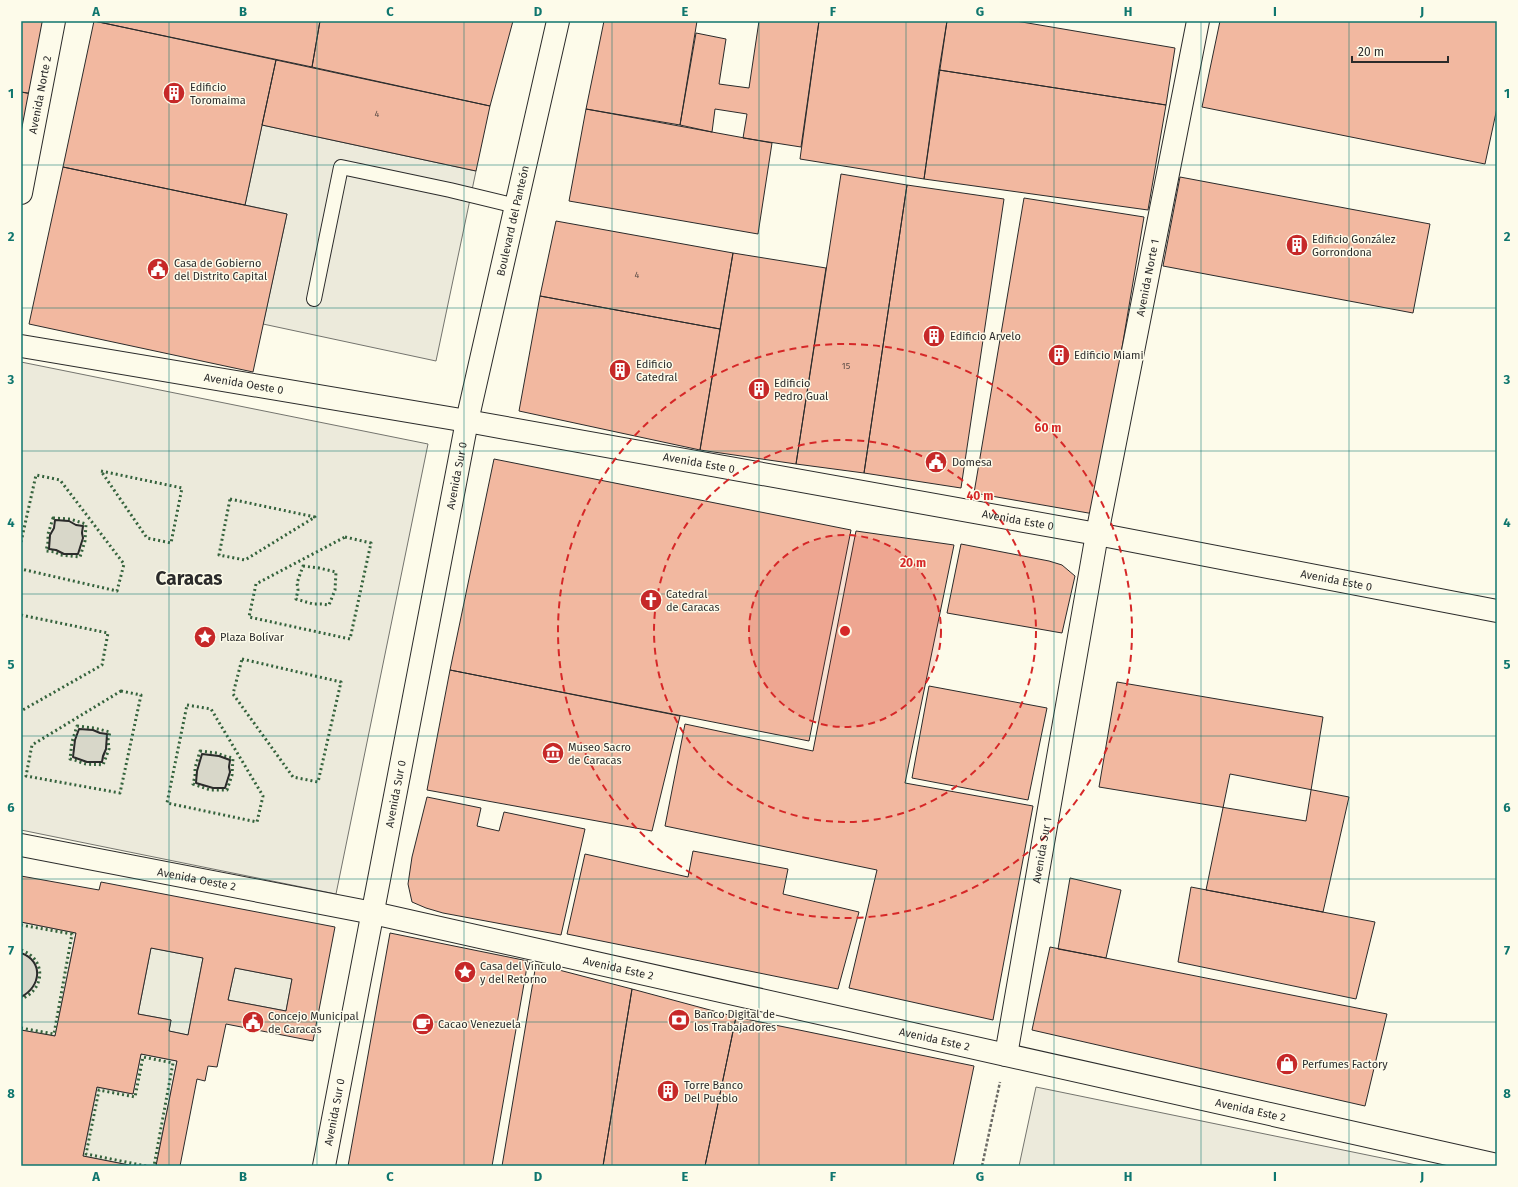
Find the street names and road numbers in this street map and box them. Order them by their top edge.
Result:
street label: Avenida Norte 2 [26,55,54,135]
street label: Boulevard del Panteón [494,164,531,277]
street label: Avenida Norte 1 [1133,238,1161,318]
street label: Avenida Oeste 0 [203,370,285,397]
street label: Avenida Sur 0 [444,441,469,510]
street label: Avenida Este 0 [662,450,736,475]
street label: Avenida Este 0 [981,507,1055,533]
street label: Avenida Este 0 [1299,567,1373,593]
street label: Avenida Sur 0 [383,759,408,829]
street label: Avenida Sur 1 [1030,816,1054,884]
street label: Avenida Oeste 2 [156,865,237,893]
street label: Avenida Este 2 [582,954,655,982]
street label: Avenida Este 2 [898,1025,971,1053]
street label: Avenida Sur 0 [322,1077,347,1147]
street label: Avenida Este 2 [1214,1096,1287,1124]

